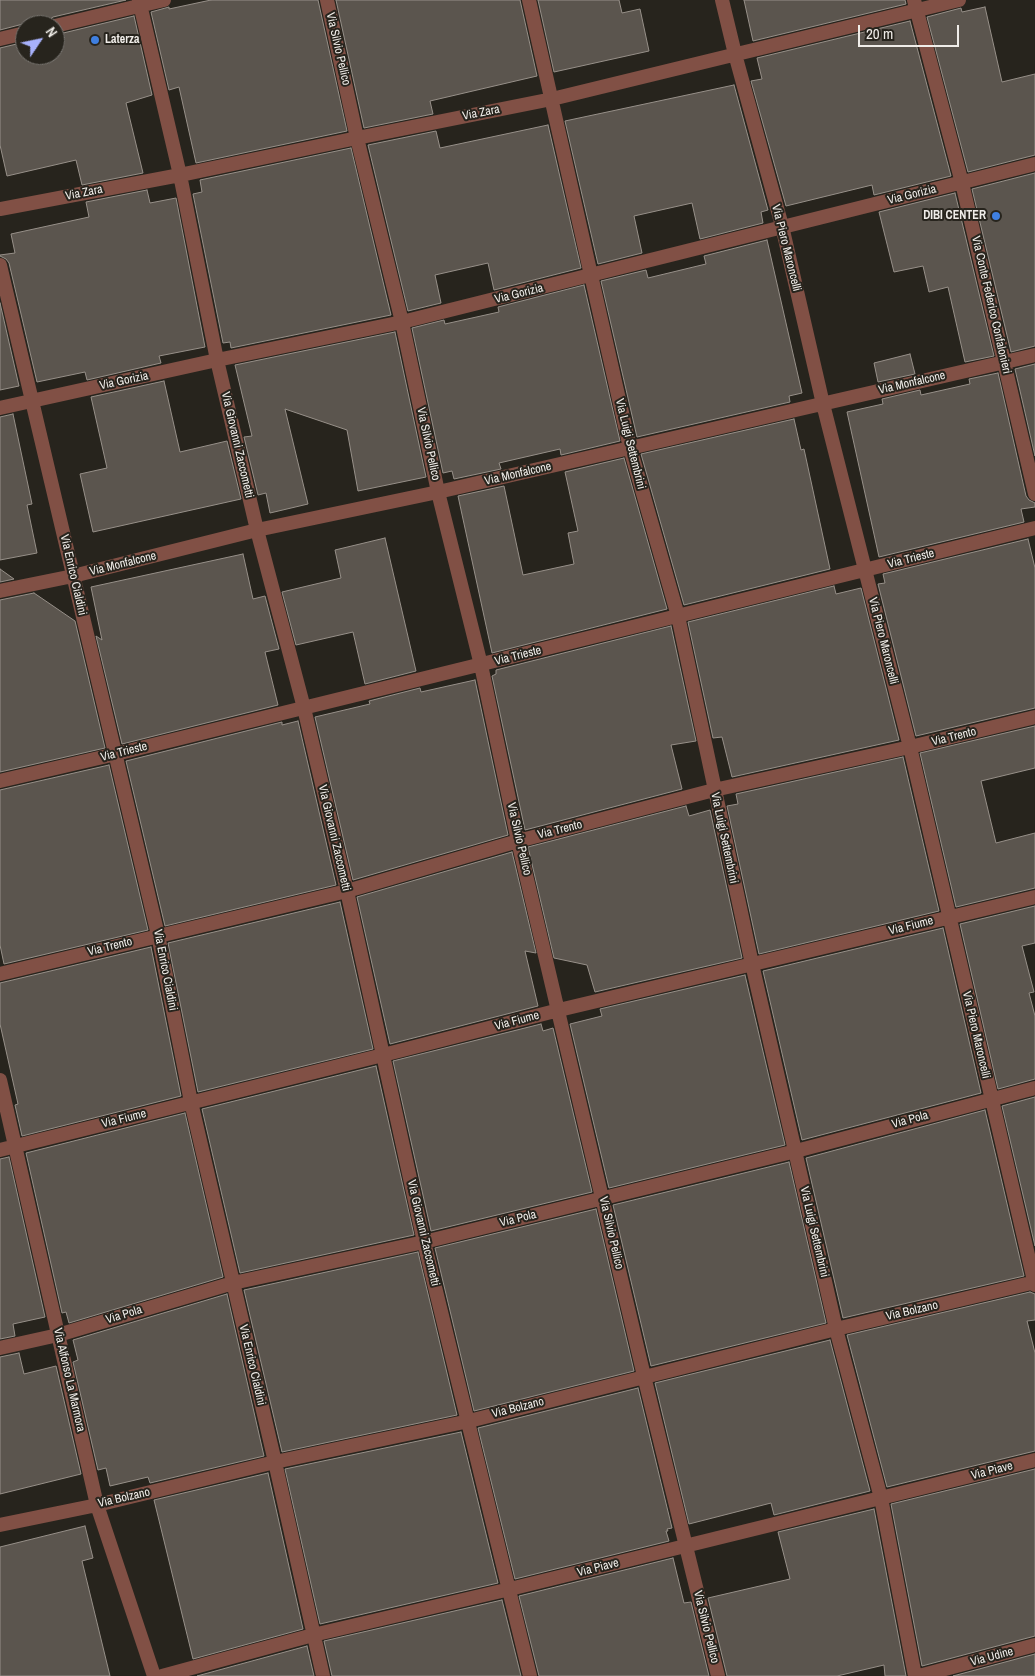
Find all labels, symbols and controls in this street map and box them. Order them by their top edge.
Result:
street label: Via Silvio Pellico [323,11,353,87]
north arrow [15,15,65,65]
scale bar [860,15,961,47]
text: 20 m [866,23,893,44]
text: N [42,24,61,41]
place label: Laterza [105,33,139,47]
marker: Laterza [89,34,101,46]
street label: Via Zara [461,102,501,124]
street label: Via Zara [64,182,104,204]
street label: Via Gorizia [886,182,938,208]
street label: Via Piero Maroncelli [768,203,804,293]
place label: DIBI CENTER [923,209,986,223]
marker: DIBI CENTER [990,210,1002,222]
street label: Via Conte Federico Confalonieri [968,235,1014,375]
street label: Via Gorizia [493,281,545,307]
street label: Via Monfalcone [877,368,947,398]
street label: Via Gorizia [98,369,150,393]
street label: Via Giovanni Zaccometti [218,390,256,500]
street label: Via Luigi Settembrini [612,397,648,491]
street label: Via Silvio Pellico [413,406,443,482]
street label: Via Monfalcone [483,459,553,489]
street label: Via Enrico Cialdini [57,533,89,617]
street label: Via Trieste [886,546,936,572]
street label: Via Monfalcone [88,549,158,579]
street label: Via Piero Maroncelli [865,596,901,686]
street label: Via Trieste [493,643,543,669]
street label: Via Trento [930,725,978,749]
street label: Via Trieste [99,739,149,765]
street label: Via Giovanni Zaccometti [315,783,353,893]
street label: Via Luigi Settembrini [707,791,741,885]
street label: Via Silvio Pellico [504,801,534,877]
street label: Via Trento [536,818,584,842]
street label: Via Fiume [887,914,935,938]
street label: Via Enrico Cialdini [150,928,180,1012]
street label: Via Trento [86,935,134,959]
street label: Via Piero Maroncelli [959,990,993,1080]
street label: Via Fiume [493,1008,541,1034]
street label: Via Fiume [100,1107,148,1131]
street label: Via Pola [890,1108,930,1132]
street label: Via Giovanni Zaccometti [404,1178,442,1288]
street label: Via Luigi Settembrini [797,1185,831,1279]
street label: Via Silvio Pellico [596,1195,626,1271]
street label: Via Pola [498,1208,538,1230]
street label: Via Bolzano [885,1298,939,1324]
street label: Via Pola [104,1303,144,1327]
street label: Via Enrico Cialdini [236,1323,268,1407]
street label: Via Alfonso La Marmora [50,1327,88,1433]
street label: Via Bolzano [491,1395,545,1421]
street label: Via Piave [970,1459,1014,1483]
street label: Via Bolzano [97,1485,151,1511]
street label: Via Piave [576,1556,620,1580]
street label: Via Silvio Pellico [690,1589,722,1665]
street label: Via Udine [969,1644,1015,1670]

